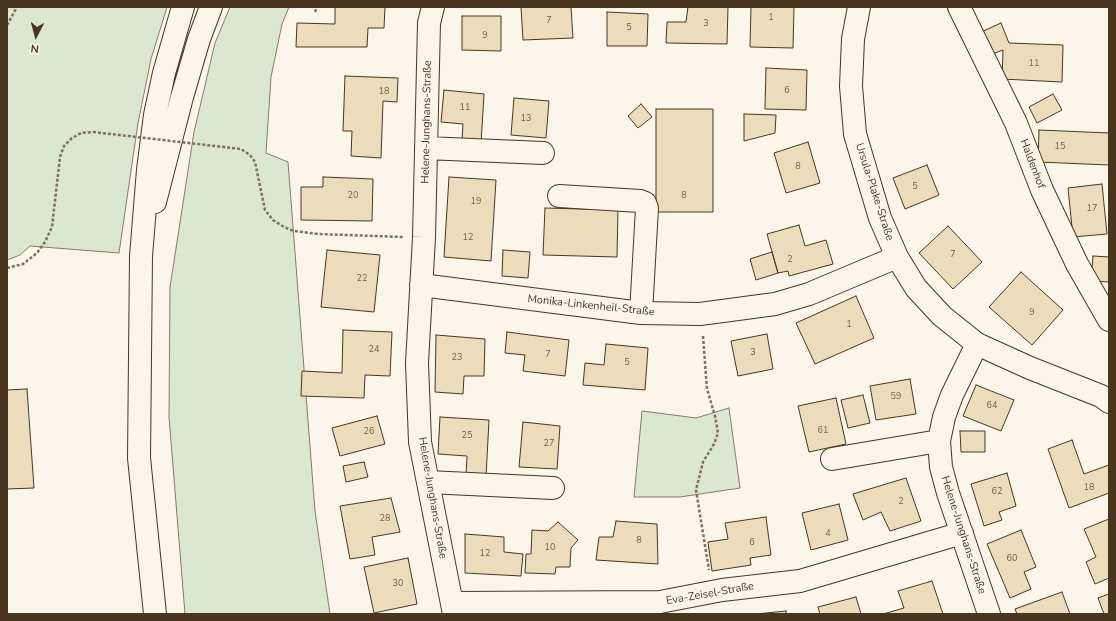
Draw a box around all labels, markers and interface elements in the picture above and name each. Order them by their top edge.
house number: 1 [768,13,774,23]
north arrow [16,16,56,56]
house number: 7 [546,16,552,26]
house number: 3 [703,19,709,29]
house number: 5 [626,23,632,33]
house number: 9 [482,31,488,41]
text: N [30,41,40,56]
house number: 11 [1029,59,1039,69]
street label: Helene-Junghans-Straße [419,60,435,184]
house number: 6 [784,86,790,96]
house number: 18 [379,87,389,97]
house number: 11 [460,103,470,113]
house number: 13 [521,114,531,124]
street label: Haldenhof [1017,137,1047,191]
street label: Ursula-Plake-Straße [852,142,896,242]
house number: 15 [1055,142,1065,152]
house number: 8 [795,162,801,172]
house number: 5 [912,182,918,192]
house number: 20 [348,191,358,201]
house number: 8 [681,191,687,201]
house number: 19 [471,197,481,207]
house number: 17 [1087,204,1097,214]
house number: 12 [463,233,473,243]
house number: 7 [950,250,956,260]
house number: 2 [787,255,793,265]
house number: 22 [357,274,367,284]
street label: Monika-Linkenheil-Straße [527,293,655,319]
house number: 9 [1029,308,1035,318]
house number: 1 [846,320,852,330]
house number: 24 [369,345,379,355]
house number: 3 [750,348,756,358]
house number: 7 [545,350,551,360]
house number: 23 [452,353,462,363]
house number: 5 [624,358,630,368]
house number: 59 [891,392,901,402]
house number: 64 [987,401,997,411]
house number: 61 [818,426,828,436]
house number: 26 [364,427,374,437]
house number: 25 [462,431,472,441]
street label: Helene-Junghans-Straße [415,436,449,560]
house number: 27 [544,439,554,449]
street label: Helene-Junghans-Straße [938,474,988,596]
house number: 18 [1084,483,1094,493]
house number: 62 [992,487,1002,497]
house number: 2 [898,497,904,507]
house number: 28 [380,514,390,524]
house number: 4 [825,529,831,539]
house number: 8 [636,536,642,546]
house number: 6 [749,538,755,548]
house number: 10 [545,543,555,553]
house number: 12 [480,549,490,559]
house number: 60 [1007,554,1017,564]
house number: 30 [393,579,403,589]
street label: Eva-Zeisel-Straße [665,580,755,608]

